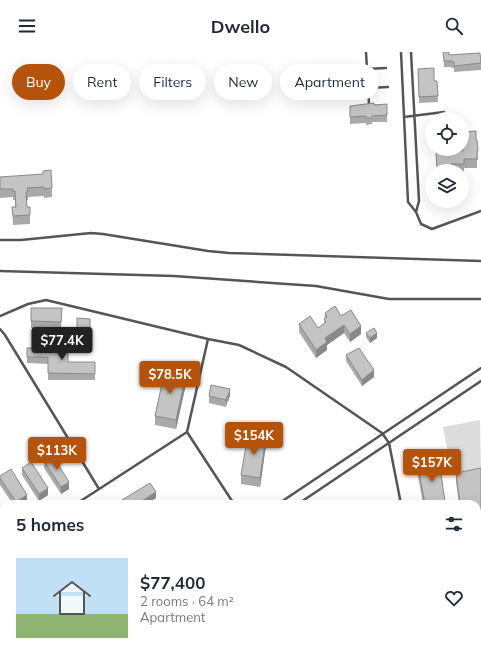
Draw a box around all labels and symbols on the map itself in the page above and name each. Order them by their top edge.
pin: $77.4K [29,327,95,361]
pin: $78.5K [137,361,203,395]
pin: $154K [226,422,282,456]
pin: $113K [29,437,85,471]
pin: $157K [404,449,460,483]

